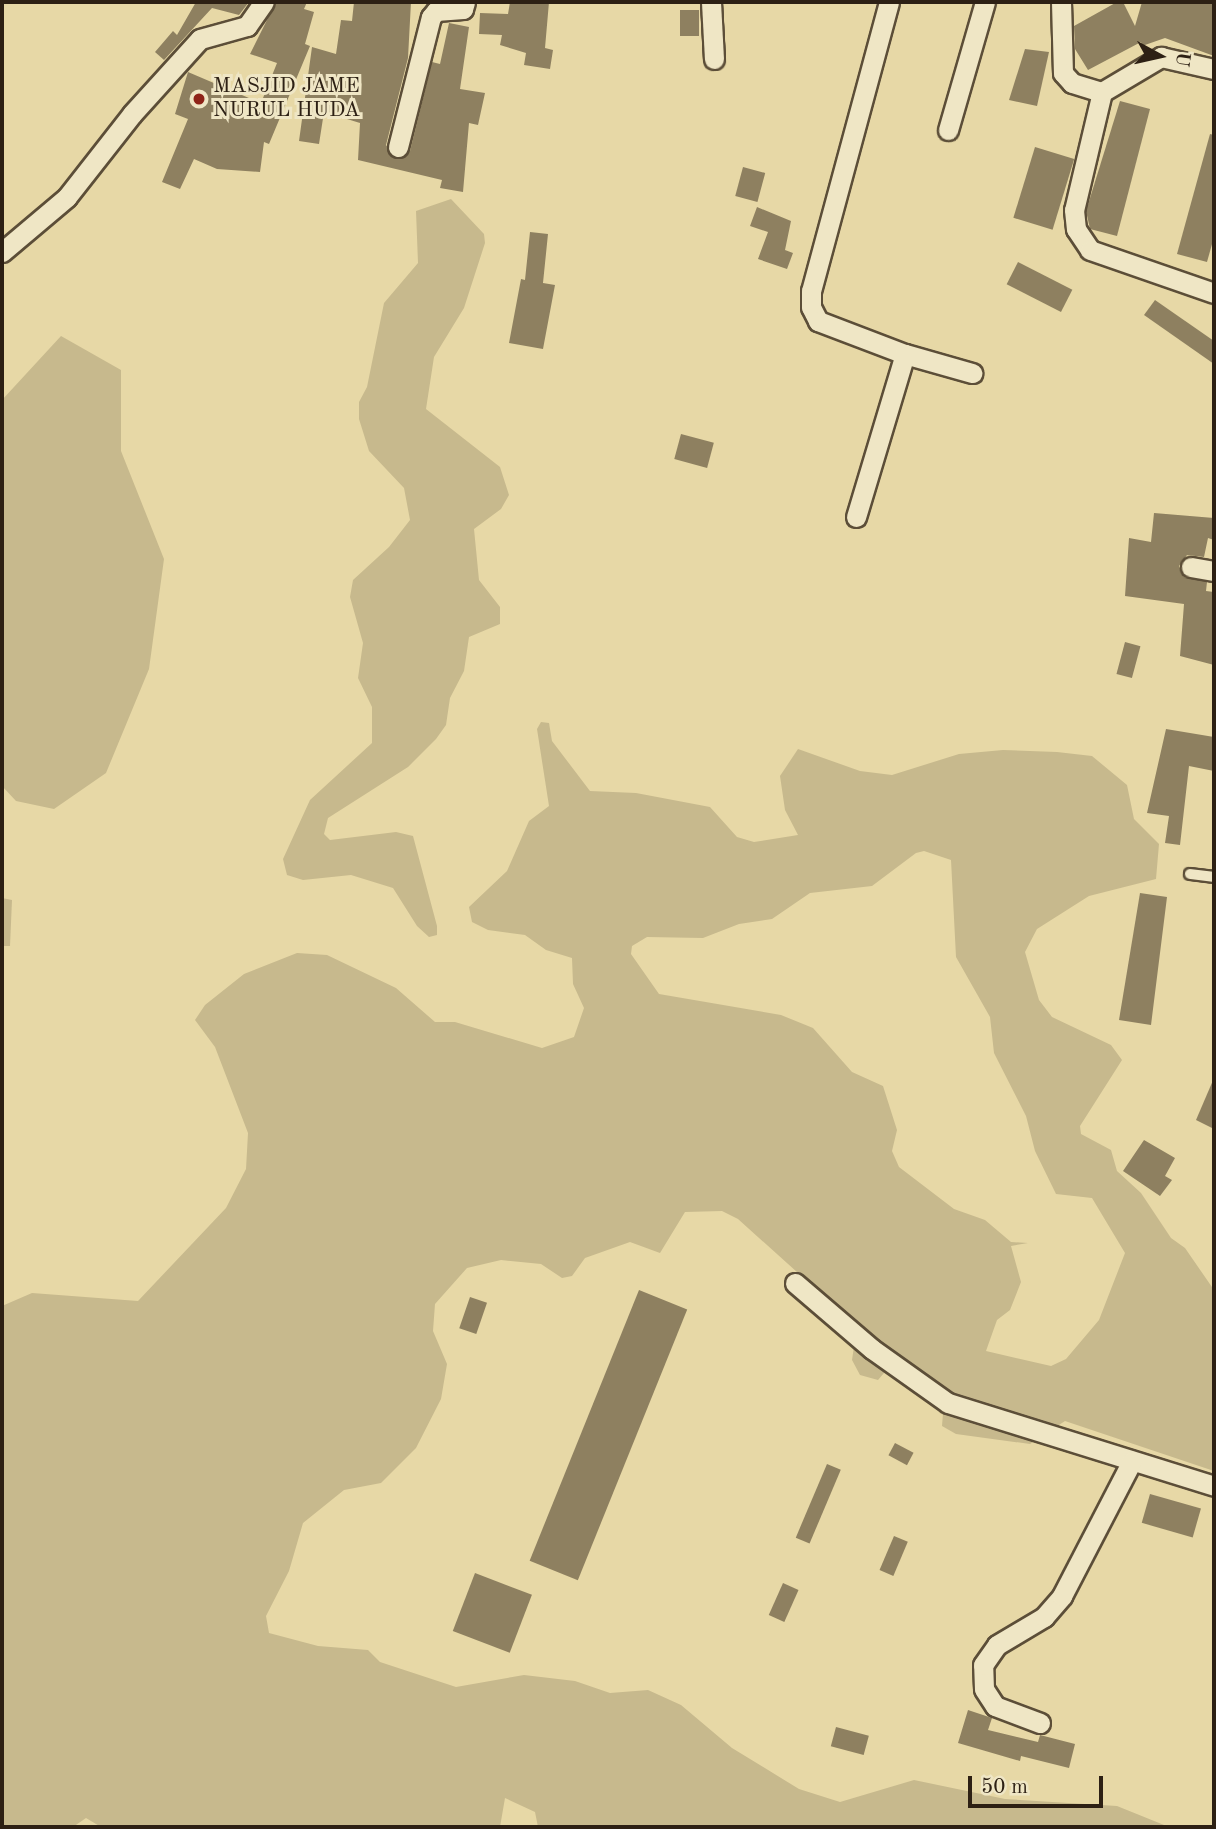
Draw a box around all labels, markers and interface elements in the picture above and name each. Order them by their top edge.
north arrow [1125,21,1195,91]
text: U [1171,50,1192,68]
place label: MASJID JAME NURUL HUDA [213,74,360,124]
marker: MASJID JAME NURUL HUDA [191,91,207,107]
scale bar [971,1762,1106,1806]
text: 50 m [981,1777,1028,1798]

